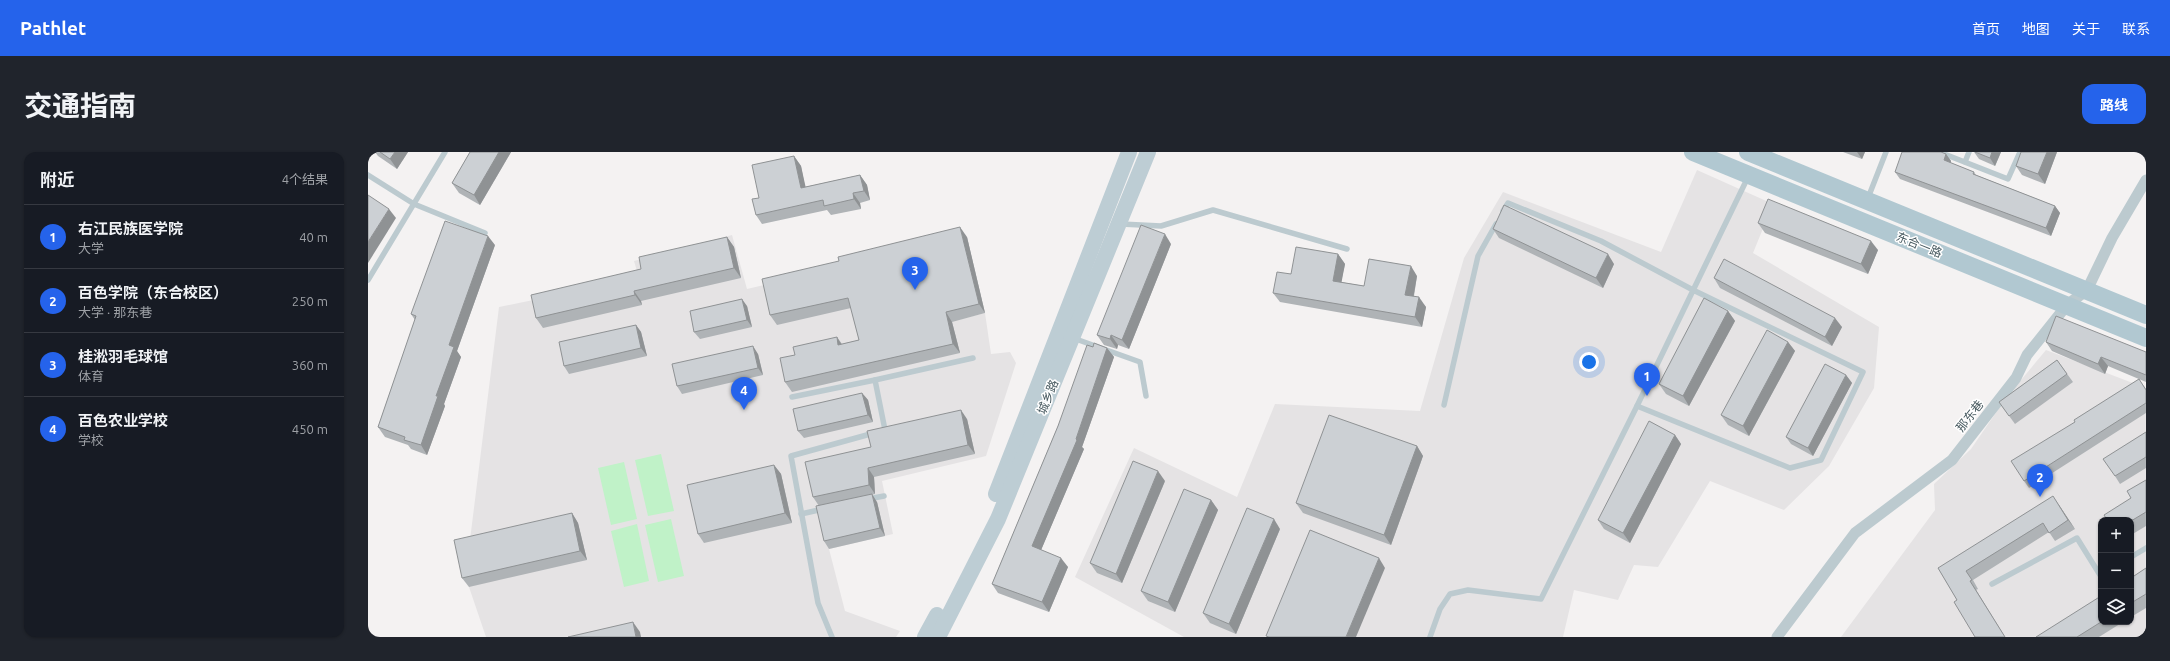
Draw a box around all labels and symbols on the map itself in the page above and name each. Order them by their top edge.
street label: 东合一路 [1894,230,1944,260]
pin: 3 [902,257,928,290]
your location [1579,352,1599,372]
pin: 1 [1634,363,1660,396]
pin: 4 [731,377,757,410]
street label: 城乡路 [1035,378,1060,416]
street label: 那东巷 [1953,398,1986,434]
pin: 2 [2027,464,2053,497]

